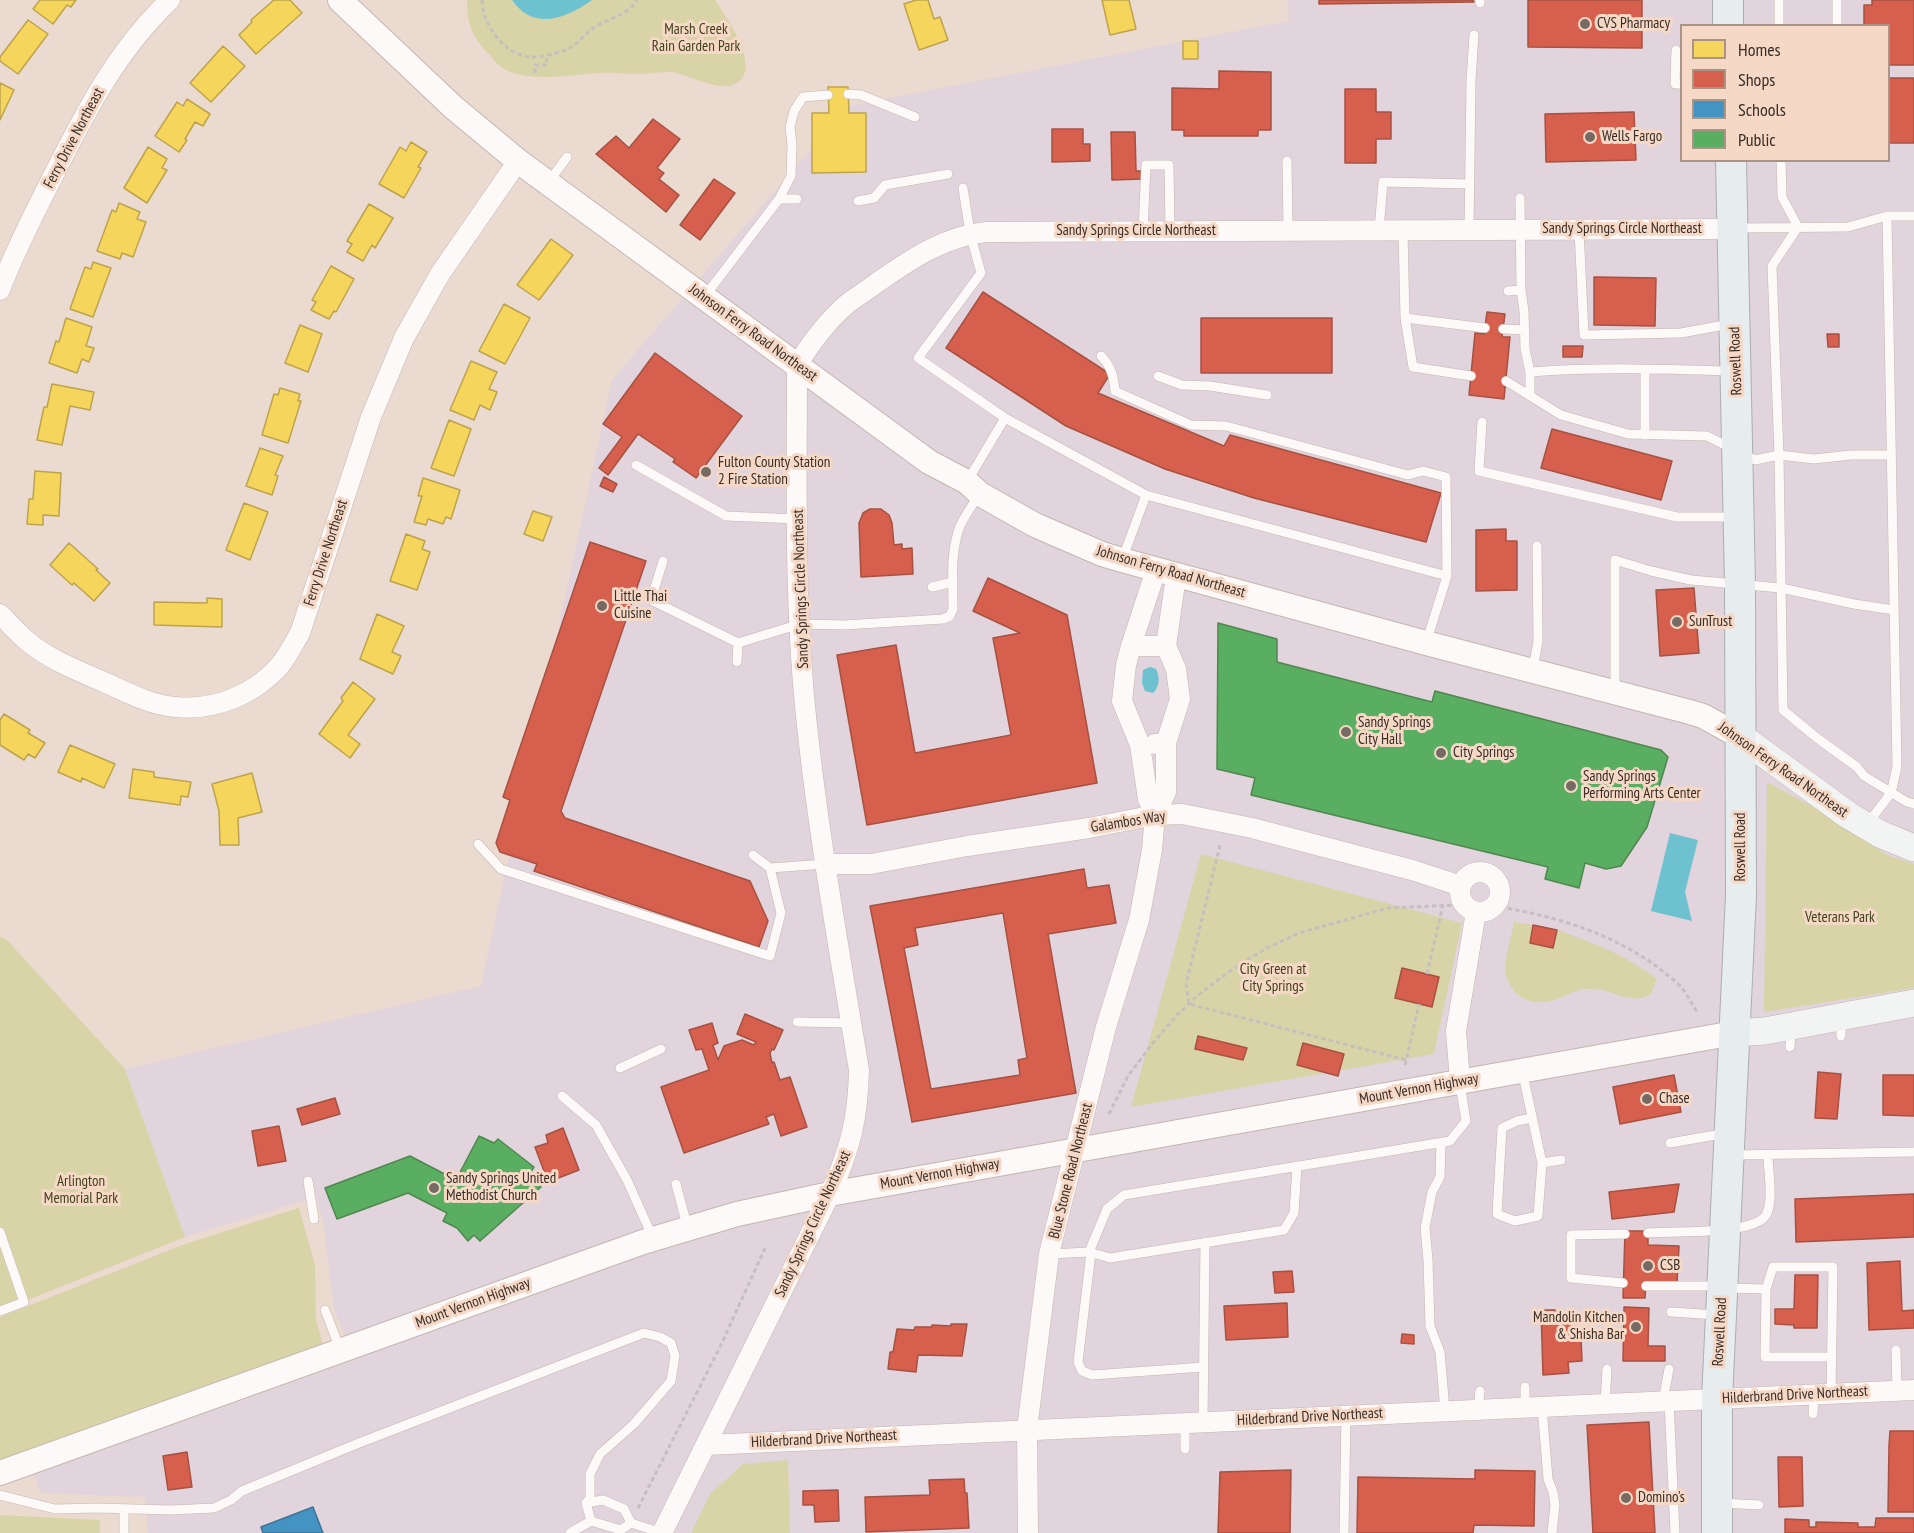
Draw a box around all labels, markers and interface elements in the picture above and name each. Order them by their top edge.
place label: CVS Pharmacy [1597,15,1670,33]
marker: CVS Pharmacy [1578,17,1592,31]
park label: Marsh Creek Rain Garden Park [652,21,740,56]
legend [1680,24,1890,162]
text: Homes [1738,38,1781,61]
text: Shops [1738,68,1775,91]
street label: Ferry Drive Northeast [40,85,108,191]
text: Schools [1738,98,1786,121]
place label: Wells Fargo [1602,128,1662,146]
text: Public [1738,128,1776,151]
marker: Wells Fargo [1583,130,1597,144]
street label: Sandy Springs Circle Northeast [1542,220,1702,238]
street label: Sandy Springs Circle Northeast [1056,222,1216,240]
street label: Johnson Ferry Road Northeast [685,280,821,386]
street label: Roswell Road [1726,326,1746,396]
place label: Fulton County Station 2 Fire Station [718,454,830,489]
marker: Fulton County Station 2 Fire Station [699,465,713,479]
street label: Ferry Drive Northeast [300,497,352,609]
street label: Sandy Springs Circle Northeast [789,509,813,669]
street label: Johnson Ferry Road Northeast [1095,542,1247,602]
place label: Little Thai Cuisine [614,588,667,623]
marker: Little Thai Cuisine [595,599,609,613]
place label: SunTrust [1689,613,1732,631]
marker: SunTrust [1670,615,1684,629]
place label: Sandy Springs City Hall [1358,714,1431,749]
street label: Johnson Ferry Road Northeast [1715,718,1851,822]
marker: Sandy Springs City Hall [1339,725,1353,739]
place label: City Springs [1453,744,1514,762]
marker: City Springs [1434,746,1448,760]
place label: Sandy Springs Performing Arts Center [1583,768,1701,803]
marker: Sandy Springs Performing Arts Center [1564,779,1578,793]
street label: Galambos Way [1090,807,1166,837]
street label: Roswell Road [1732,813,1750,881]
park label: Veterans Park [1805,909,1875,927]
park label: City Green at City Springs [1240,961,1306,996]
street label: Mount Vernon Highway [1358,1070,1480,1108]
place label: Chase [1659,1090,1690,1108]
marker: Chase [1640,1092,1654,1106]
street label: Blue Stone Road Northeast [1045,1101,1097,1241]
street label: Sandy Springs Circle Northeast [771,1148,855,1300]
street label: Mount Vernon Highway [879,1155,1001,1193]
place label: Sandy Springs United Methodist Church [446,1170,556,1205]
park label: Arlington Memorial Park [44,1173,118,1208]
marker: Sandy Springs United Methodist Church [427,1181,441,1195]
place label: CSB [1660,1257,1680,1275]
marker: CSB [1641,1259,1655,1273]
street label: Mount Vernon Highway [413,1274,533,1332]
street label: Roswell Road [1709,1297,1731,1367]
place label: Mandolin Kitchen & Shisha Bar [1533,1309,1624,1344]
marker: Mandolin Kitchen & Shisha Bar [1629,1320,1643,1334]
street label: Hilderbrand Drive Northeast [1722,1382,1868,1408]
street label: Hilderbrand Drive Northeast [1237,1404,1383,1430]
street label: Hilderbrand Drive Northeast [751,1426,897,1452]
place label: Domino's [1638,1489,1685,1507]
marker: Domino's [1619,1491,1633,1505]

